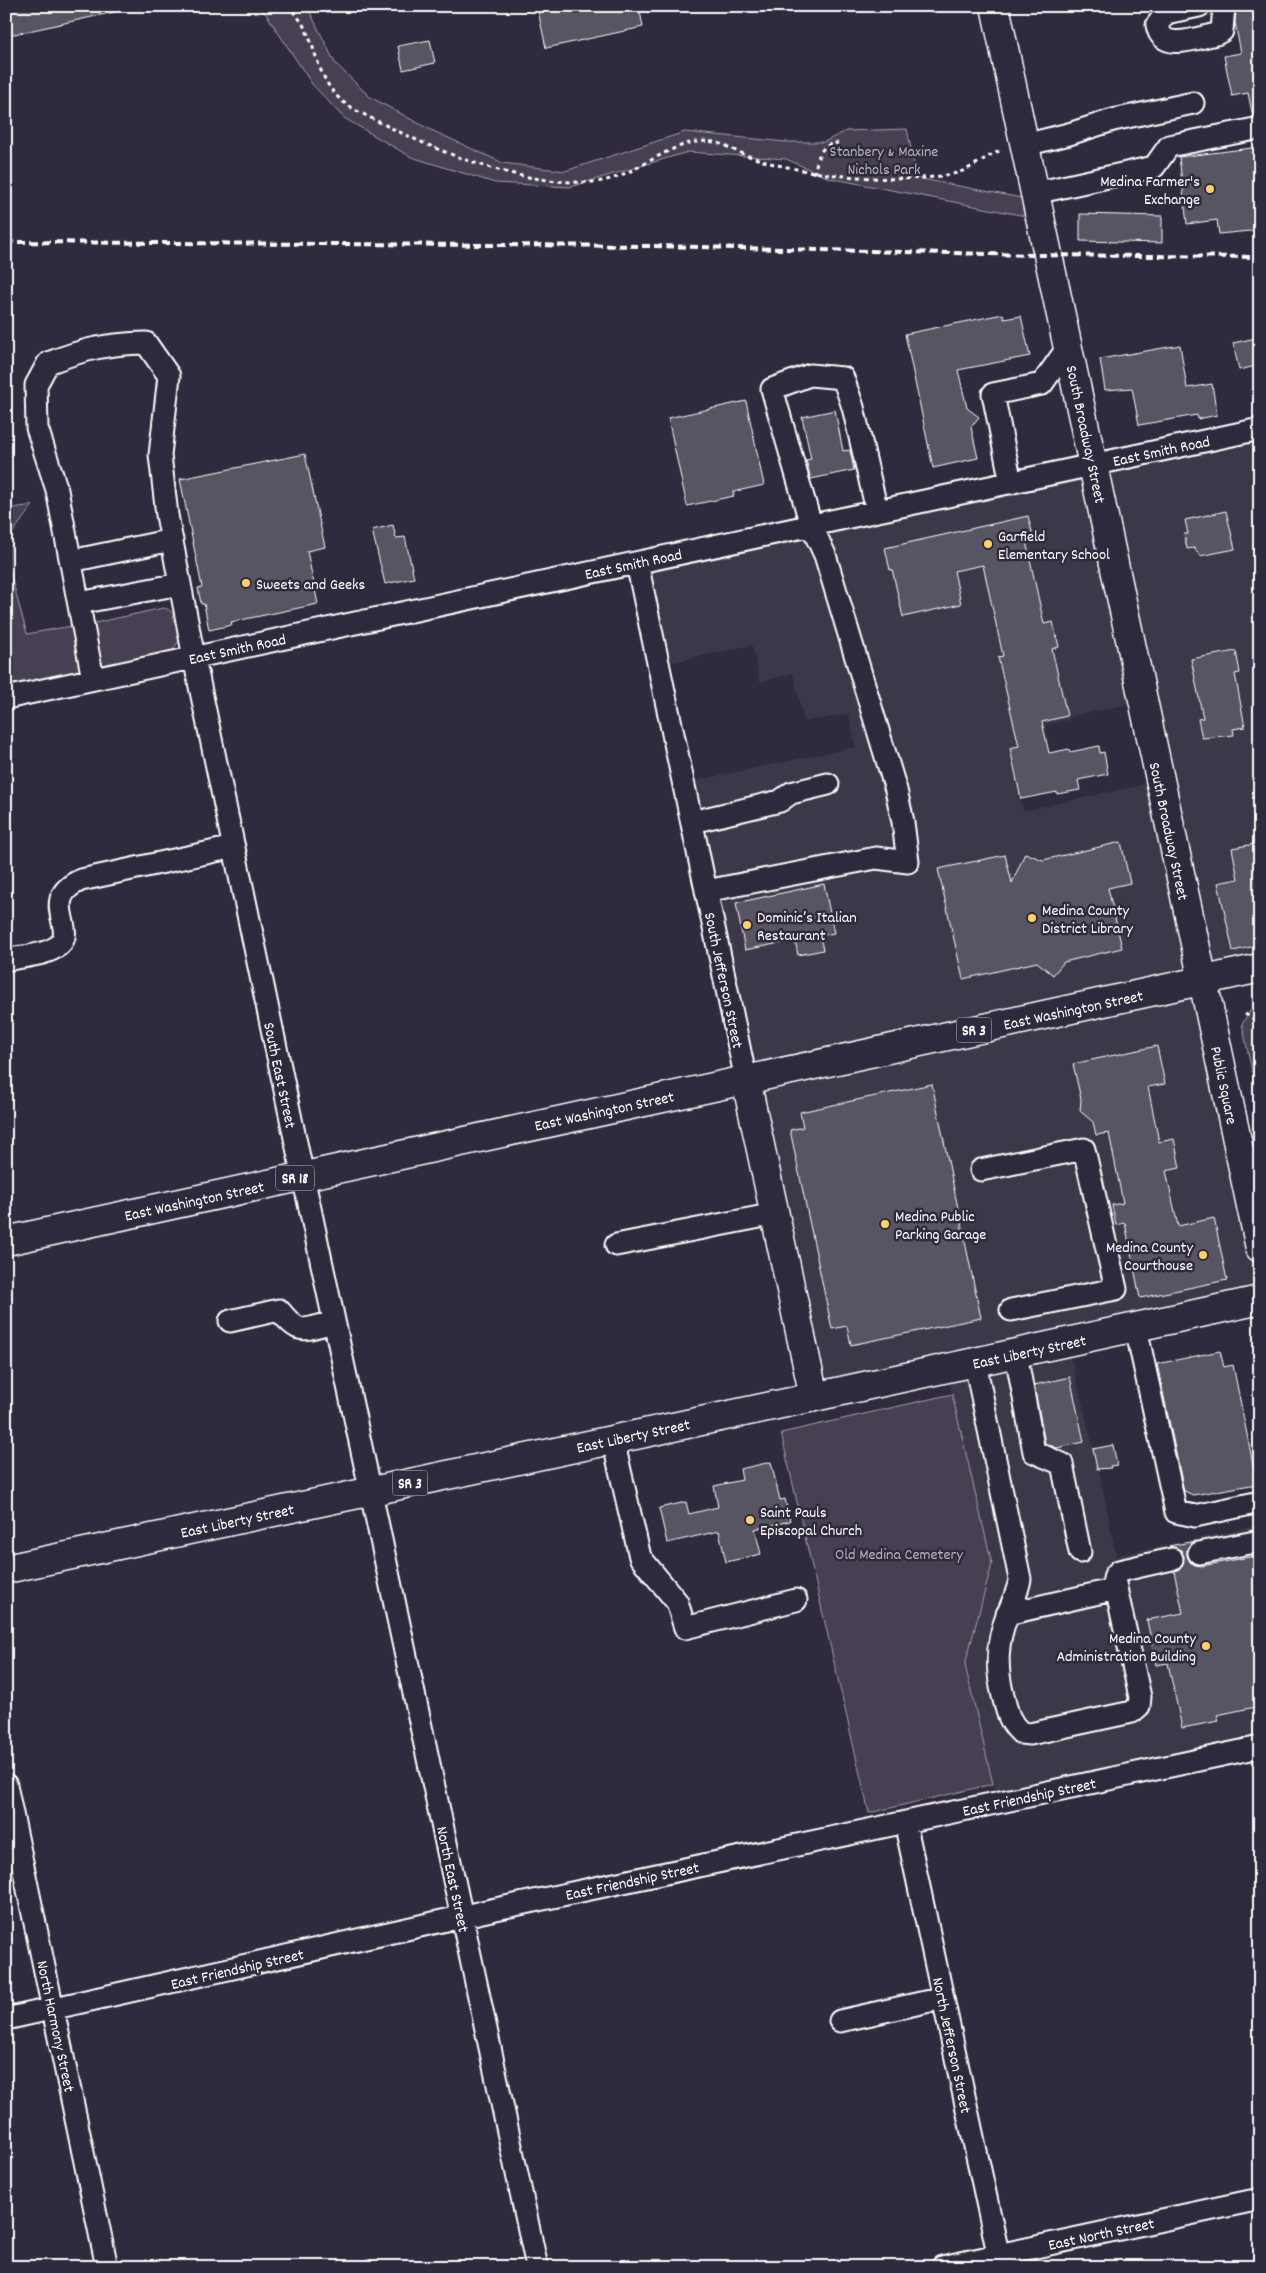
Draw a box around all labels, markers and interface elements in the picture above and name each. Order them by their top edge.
park label: Stanbery & Maxine Nichols Park [830,141,938,182]
place label: Medina Farmer's Exchange [1100,171,1200,212]
marker: Medina Farmer's Exchange [1204,183,1216,195]
street label: South Broadway Street [1059,363,1110,506]
street label: East Smith Road [1111,431,1212,474]
place label: Garfield Elementary School [998,526,1110,567]
marker: Garfield Elementary School [982,538,994,550]
street label: East Smith Road [583,544,684,587]
place label: Sweets and Geeks [256,574,366,597]
marker: Sweets and Geeks [240,577,252,589]
street label: East Smith Road [187,629,288,672]
street label: South Broadway Street [1142,760,1193,903]
place label: Medina County District Library [1042,900,1133,941]
place label: Dominic’s Italian Restaurant [757,907,857,948]
street label: South Jefferson Street [697,910,748,1051]
marker: Medina County District Library [1026,912,1038,924]
marker: Dominic’s Italian Restaurant [741,919,753,931]
street label: East Washington Street [1002,985,1146,1037]
road number: SR 3 [956,1018,992,1042]
street label: South East Street [256,1020,301,1131]
street label: Public Square [1203,1044,1242,1127]
street label: East Washington Street [533,1086,677,1138]
road number: SR 18 [276,1166,314,1190]
street label: East Washington Street [123,1176,267,1228]
place label: Medina Public Parking Garage [895,1206,986,1247]
marker: Medina Public Parking Garage [879,1218,891,1230]
place label: Medina County Courthouse [1106,1237,1194,1278]
marker: Medina County Courthouse [1197,1249,1209,1261]
street label: East Liberty Street [971,1330,1088,1377]
street label: East Liberty Street [575,1414,692,1461]
road number: SR 3 [392,1470,428,1496]
street label: East Liberty Street [179,1499,296,1546]
place label: Saint Pauls Episcopal Church [760,1502,862,1543]
marker: Saint Pauls Episcopal Church [744,1514,756,1526]
park label: Old Medina Cemetery [835,1544,963,1567]
place label: Medina County Administration Building [1056,1628,1197,1669]
marker: Medina County Administration Building [1200,1640,1212,1652]
street label: East Friendship Street [961,1773,1098,1824]
street label: North East Street [429,1824,474,1935]
street label: East Friendship Street [564,1857,701,1908]
street label: East Friendship Street [169,1944,306,1997]
street label: North Harmony Street [29,1959,80,2095]
street label: North Jefferson Street [925,1975,976,2116]
street label: East North Street [1046,2213,1157,2258]

